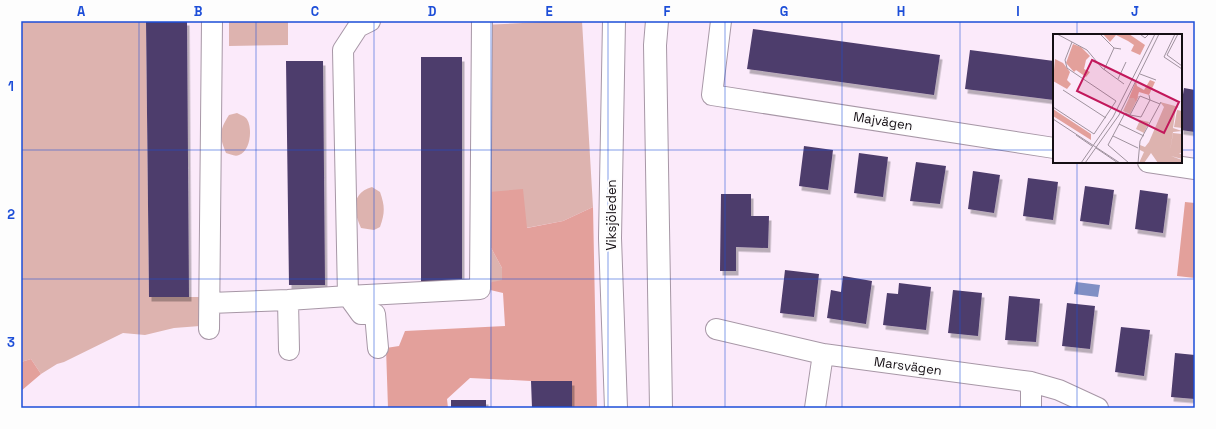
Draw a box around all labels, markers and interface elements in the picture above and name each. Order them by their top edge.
text: A [77,3,86,20]
text: B [194,3,203,20]
text: C [311,3,319,20]
text: D [428,3,437,20]
text: E [545,3,553,20]
text: F [664,3,671,20]
text: G [780,3,788,20]
text: H [897,3,905,20]
text: I [1016,3,1020,20]
text: J [1131,3,1139,20]
inset map [1053,34,1182,163]
text: 1 [8,78,14,95]
street label: Majvägen [852,108,914,134]
street label: Viksjöleden [603,179,620,251]
text: 2 [7,206,15,223]
text: 3 [7,334,15,351]
street label: Marsvägen [873,353,943,379]

